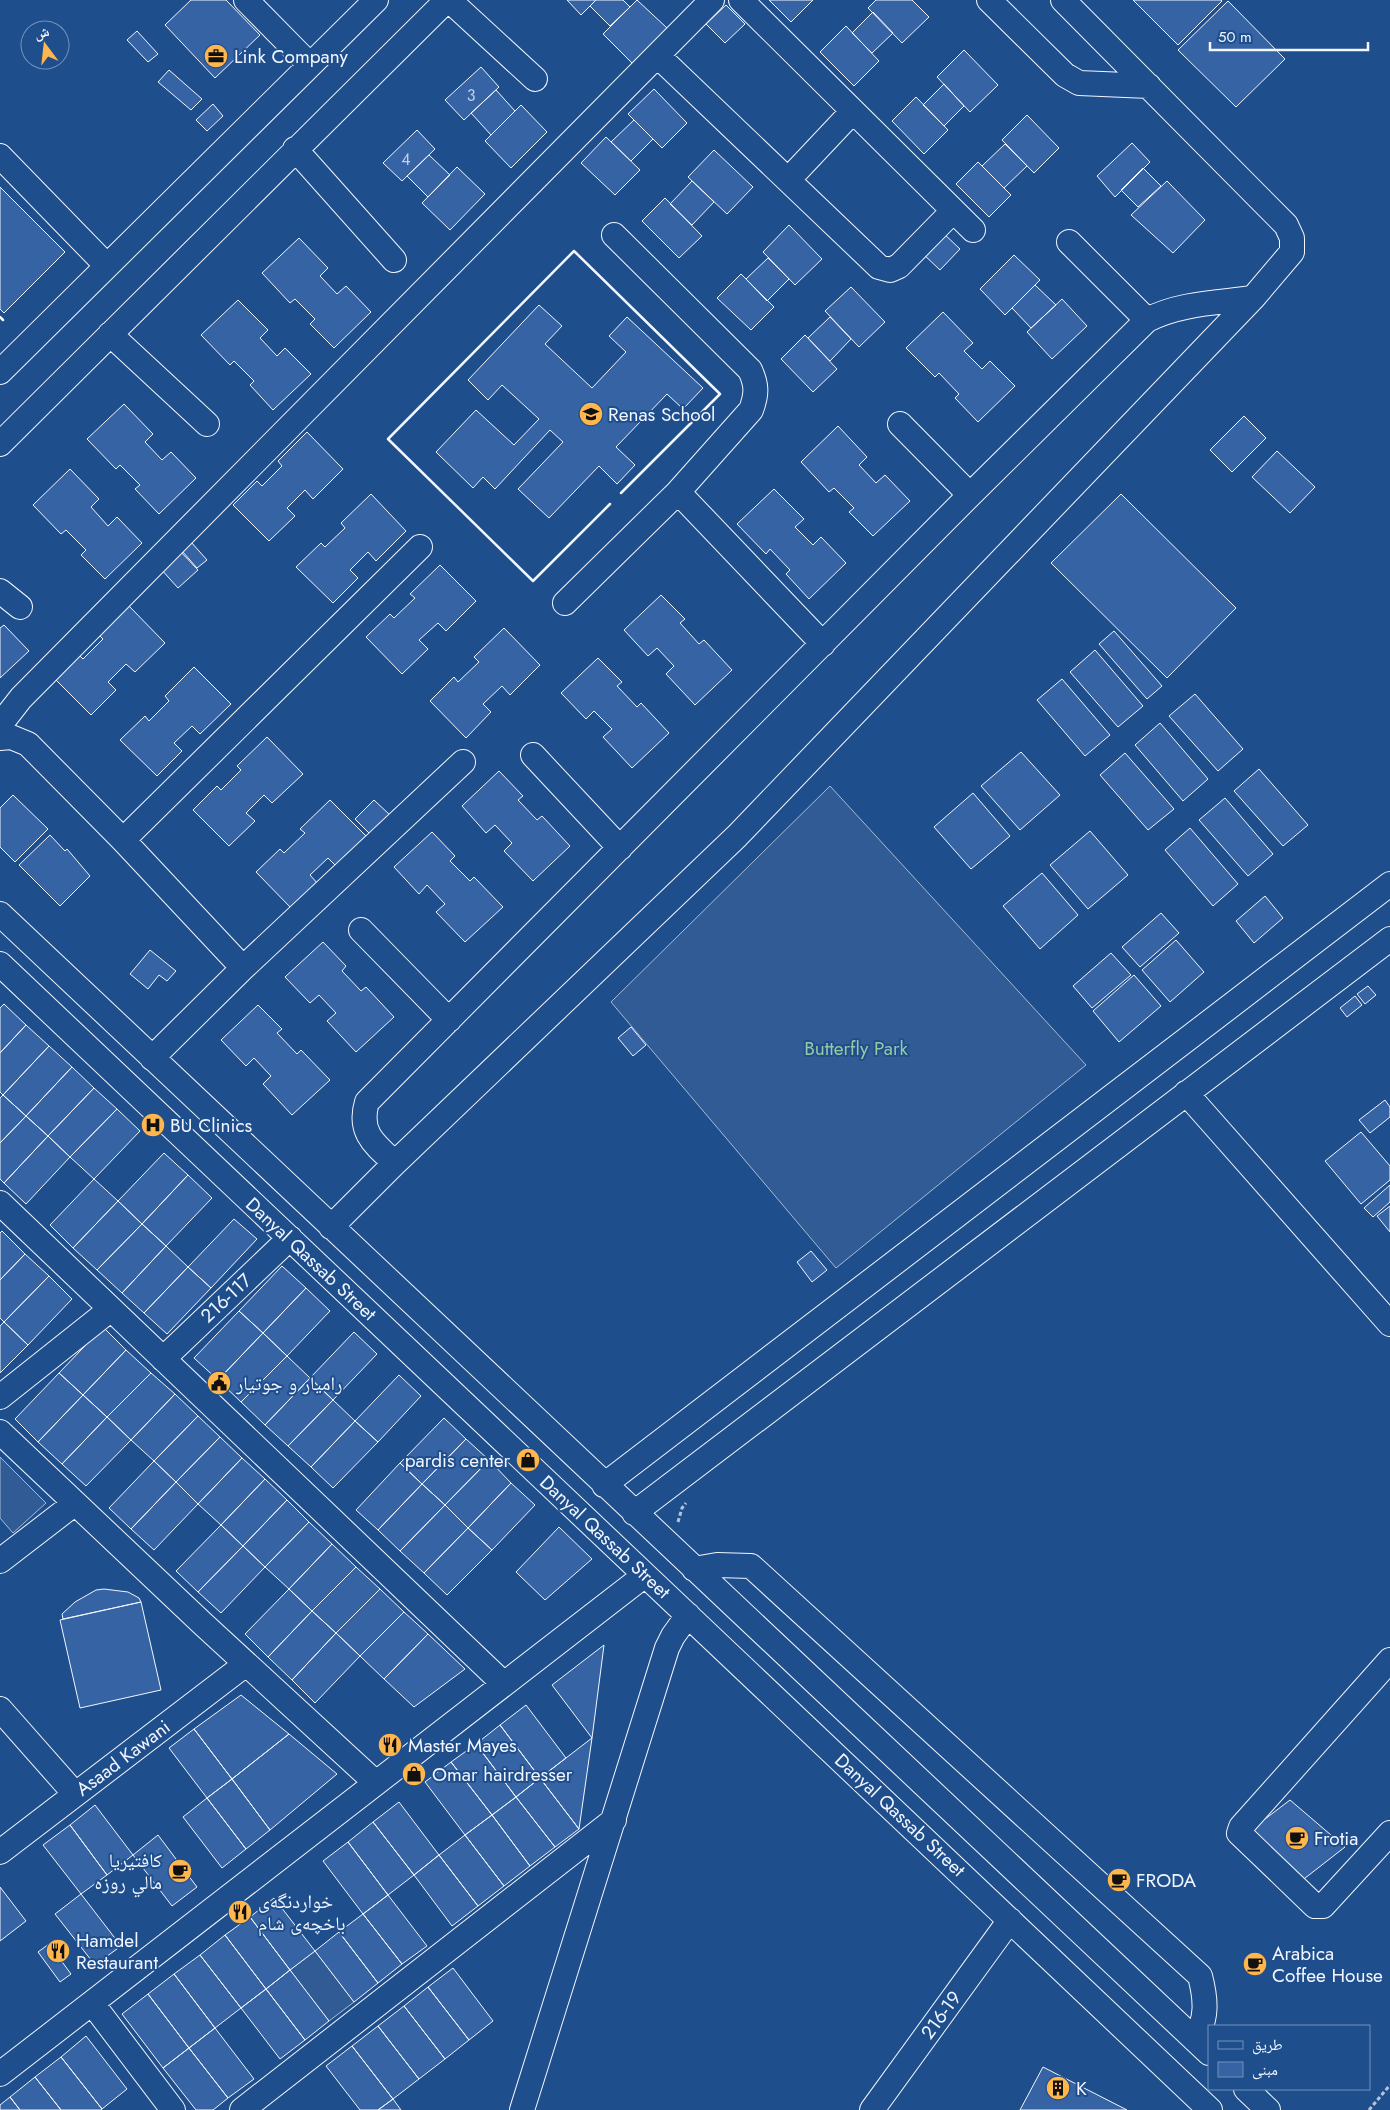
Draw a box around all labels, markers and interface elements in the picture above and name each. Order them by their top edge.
north arrow [20,20,70,70]
scale bar [1210,20,1368,52]
text: ش [32,21,52,44]
text: 50 m [1218,26,1252,48]
office icon: Link Company [203,43,229,69]
place label: Link Company [234,43,349,70]
house number: 3 [467,84,476,107]
house number: 4 [401,148,411,171]
school or university icon: Renas School [578,401,604,427]
place label: Renas School [608,401,715,428]
park label: Butterfly Park [804,1035,908,1062]
hospital icon: BU Clinics [140,1112,166,1138]
place label: BU Clinics [170,1112,253,1139]
street label: Danyal Qassab Street [240,1191,383,1327]
street label: 216-117 [194,1267,258,1329]
public building icon: رامیار و جوتیار [206,1370,232,1396]
place label: رامیار و جوتیار [235,1370,342,1397]
place label: pardis center [405,1447,510,1474]
shop icon: pardis center [515,1447,541,1473]
street label: Danyal Qassab Street [534,1469,677,1605]
street label: Asaad Kawani [70,1714,176,1802]
restaurant icon: Master Mayes [377,1732,403,1758]
place label: Master Mayes [408,1732,517,1759]
street label: Danyal Qassab Street [829,1747,972,1883]
shop icon: Omar hairdresser [401,1761,427,1787]
place label: Omar hairdresser [432,1761,573,1788]
cafe icon: Frotia [1284,1825,1310,1851]
place label: Frotia [1314,1825,1358,1852]
place label: كافتيريا مالي روزه [94,1847,162,1897]
cafe icon: كافتيريا مالي روزه [167,1858,193,1884]
cafe icon: FRODA [1106,1867,1132,1893]
place label: FRODA [1136,1867,1197,1894]
place label: خواردنگەی باخچەی شام [258,1888,345,1937]
restaurant icon: خواردنگەی باخچەی شام [227,1899,253,1925]
place label: Hamdel Restaurant [76,1927,158,1976]
restaurant icon: Hamdel Restaurant [45,1938,71,1964]
place label: Arabica Coffee House [1272,1940,1383,1989]
cafe icon: Arabica Coffee House [1242,1951,1268,1977]
street label: 216-19 [914,1985,968,2045]
legend [1208,2025,1370,2090]
text: طريق [1252,2034,1283,2056]
text: مبنى [1252,2059,1278,2081]
building icon: K [1045,2075,1071,2101]
place label: K [1076,2075,1087,2102]

